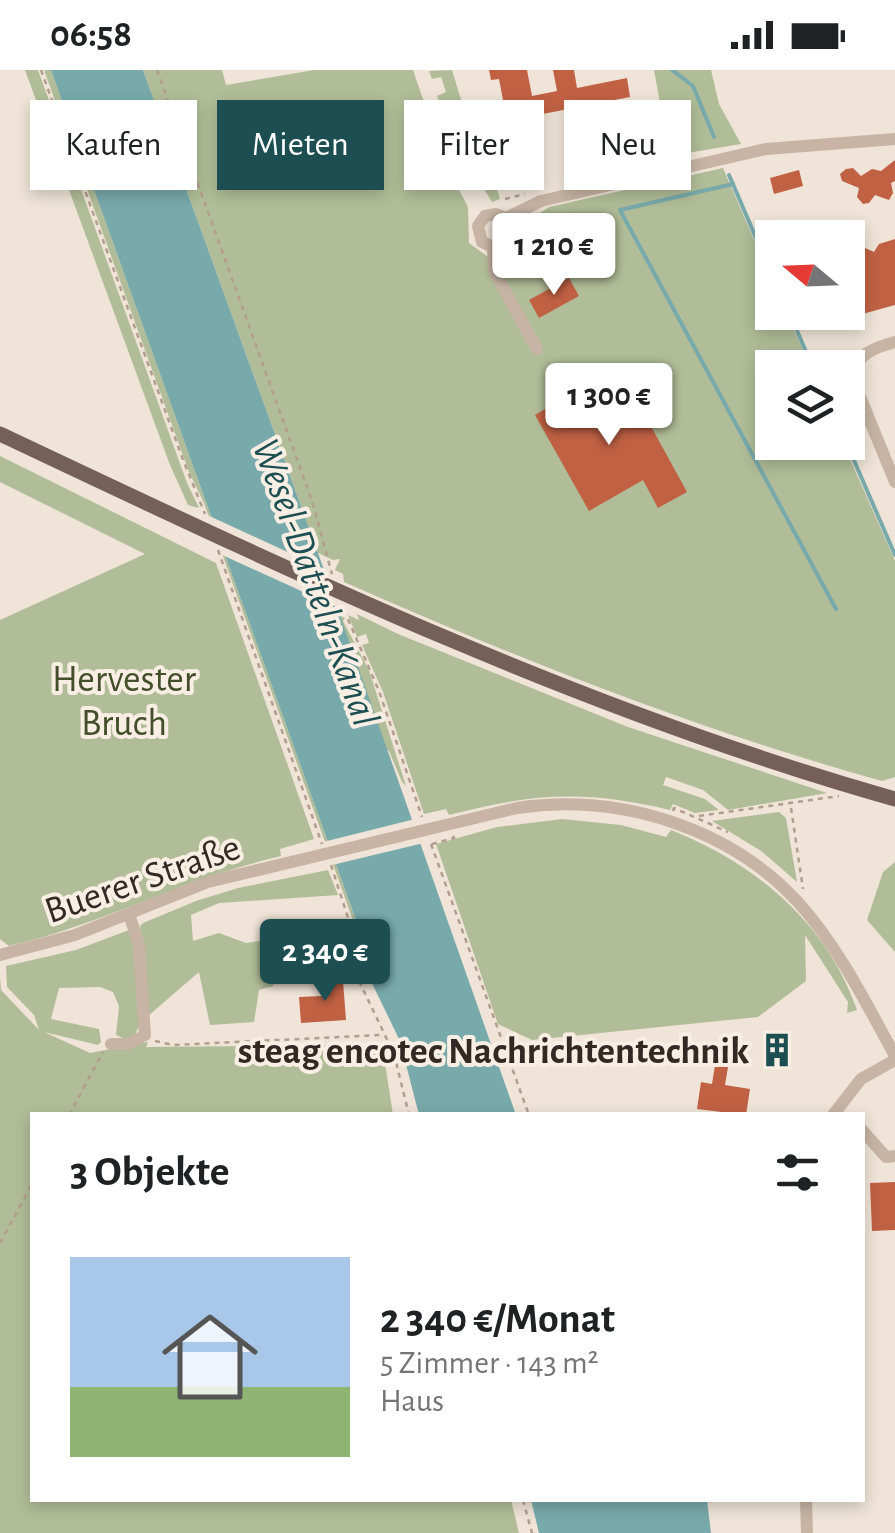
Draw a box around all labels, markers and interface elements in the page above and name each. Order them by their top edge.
text: 06:58 [50,16,132,54]
chip: Kaufen [30,100,197,190]
chip: Mieten [217,100,384,190]
chip: Filter [404,100,544,190]
chip: Neu [564,100,691,190]
pin: 1 210 € [462,213,646,298]
north arrow [755,220,865,330]
map controls [755,220,865,460]
text: 1 210 € [514,229,594,261]
button: layers [755,350,865,460]
pin: 1 300 € [517,363,701,448]
text: 1 300 € [567,379,651,411]
water label: Wesel-Datteln-Kanal [245,434,386,732]
park label: Hervester Bruch [52,661,197,743]
street label: Buerer Straße [40,829,245,931]
pin: 2 340 € [233,919,417,1004]
text: 2 340 € [282,935,368,967]
building icon: steag encotec Nachrichtentechnik [758,1031,796,1069]
place label: steag encotec Nachrichtentechnik [238,1033,749,1071]
icon: filters [770,1145,825,1200]
text: 3 Objekte [70,1151,230,1193]
icon: home [150,1297,270,1417]
text: 2 340 €/Monat [380,1298,615,1340]
text: 5 Zimmer · 143 m² [380,1347,599,1379]
text: Haus [380,1385,444,1417]

